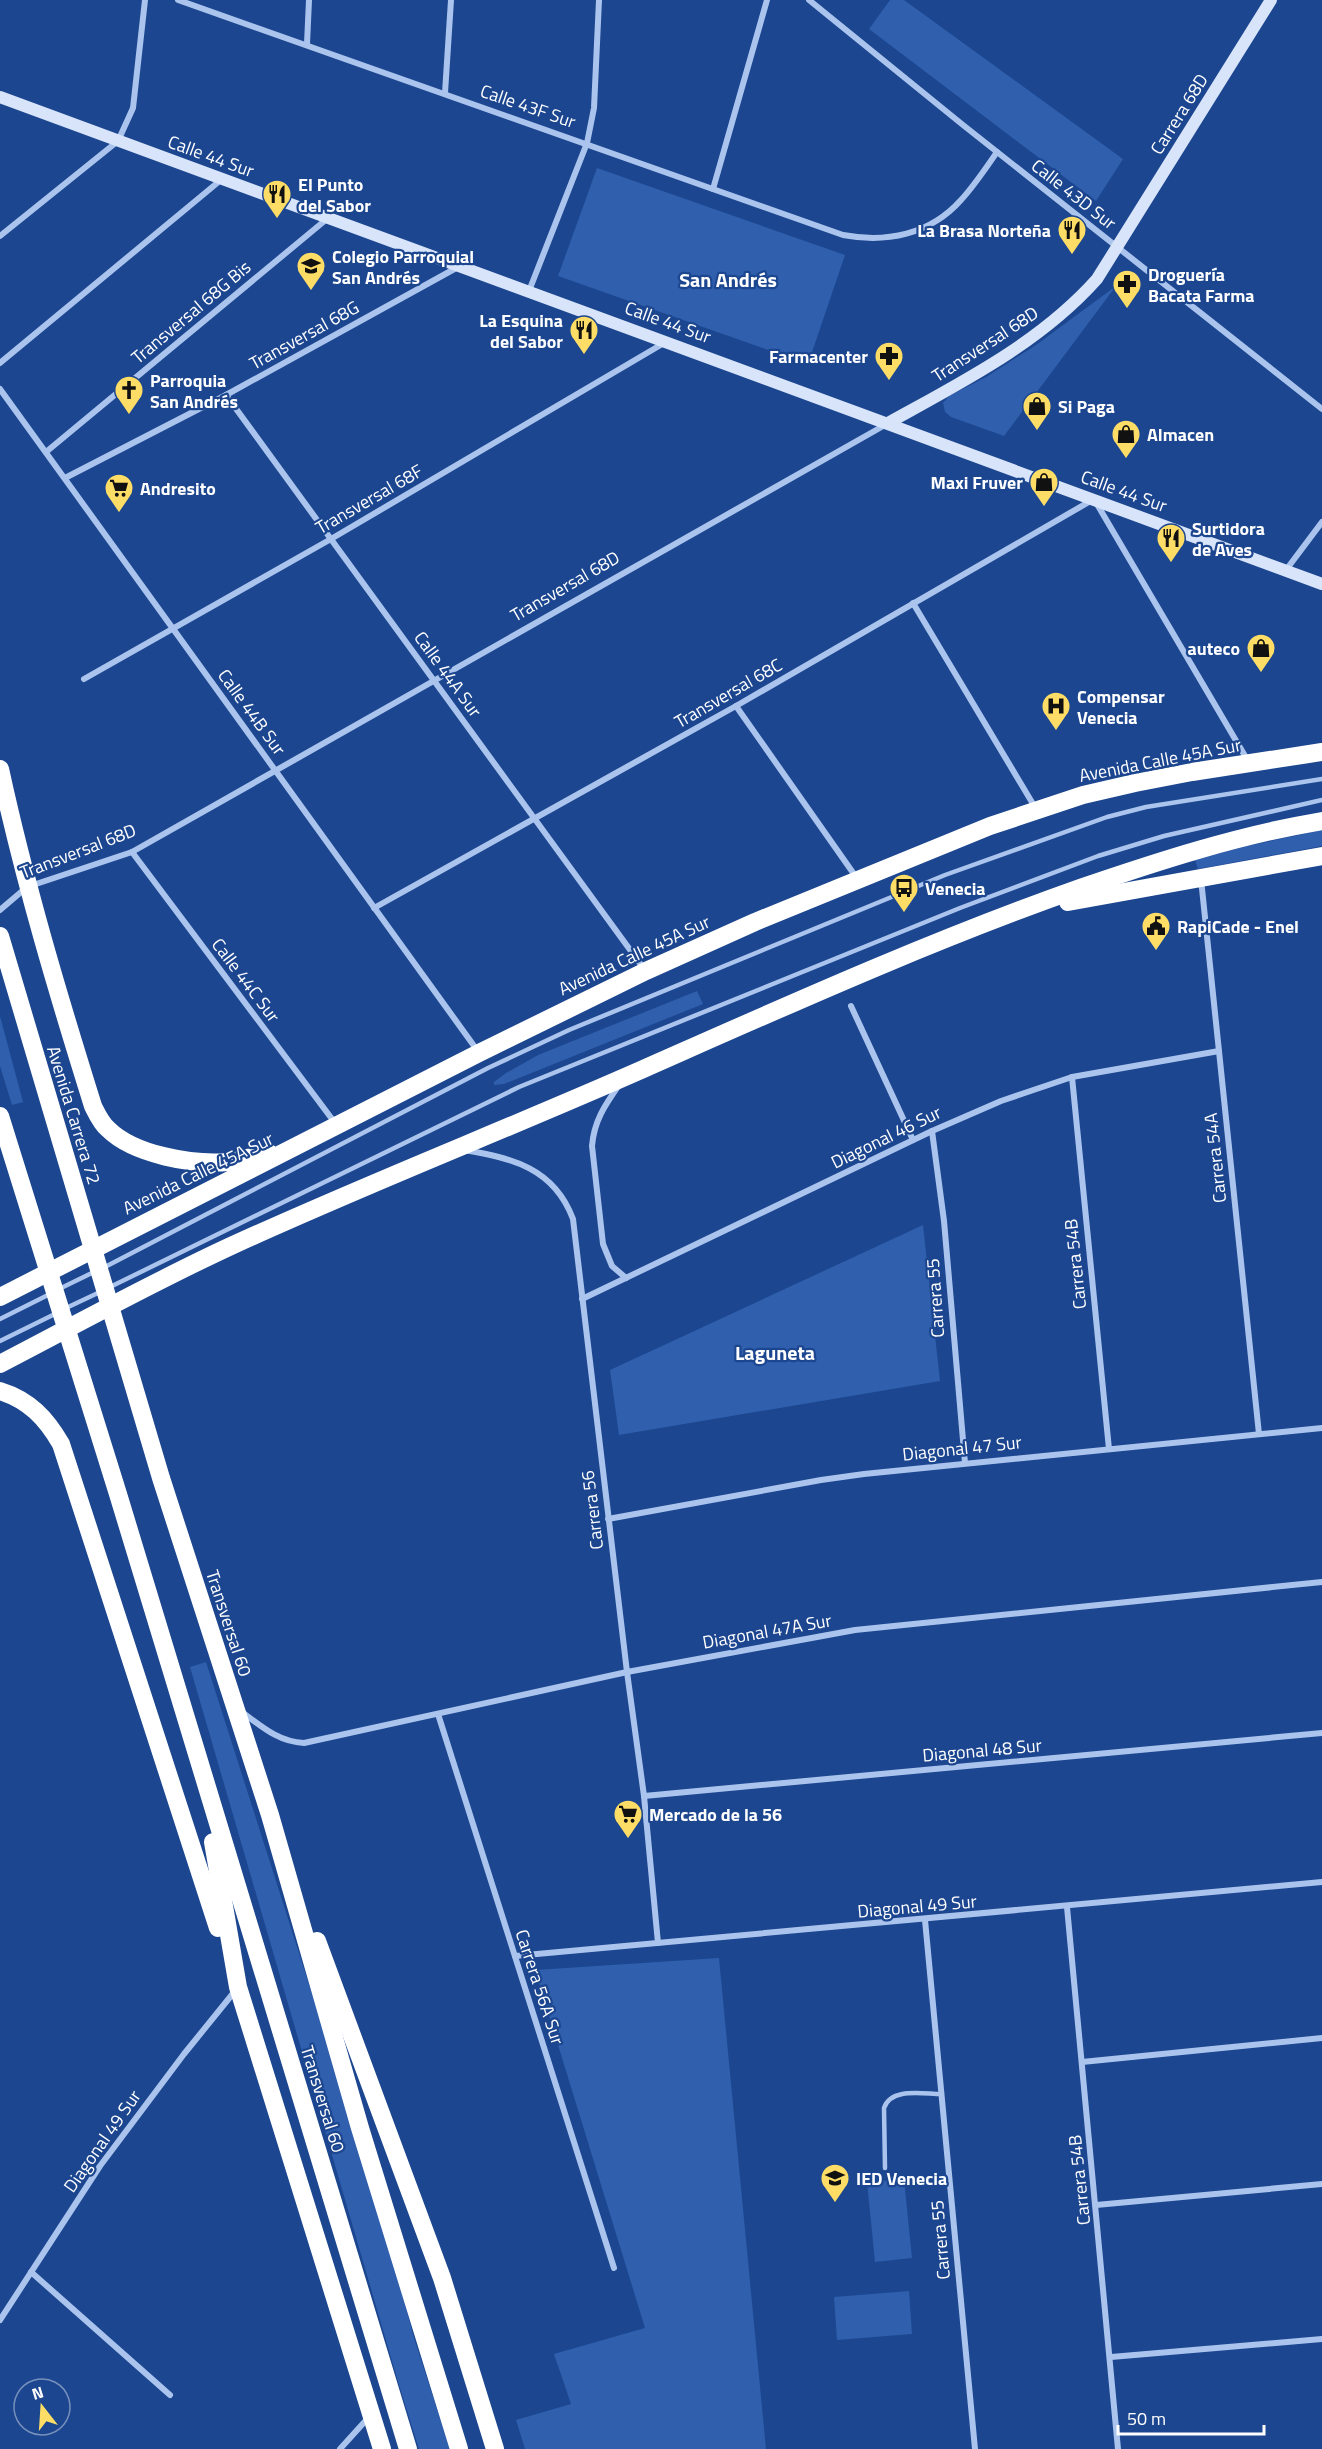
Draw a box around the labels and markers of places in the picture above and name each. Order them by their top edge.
place label: El Punto del Sabor [298,171,371,219]
restaurant icon: El Punto del Sabor [261,178,293,220]
restaurant icon: La Brasa Norteña [1056,214,1088,256]
place label: La Brasa Norteña [917,217,1051,244]
place label: Colegio Parroquial San Andrés [332,243,474,291]
school or university icon: Colegio Parroquial San Andrés [295,250,327,292]
place label: Droguería Bacata Farma [1148,261,1255,309]
pharmacy icon: Droguería Bacata Farma [1111,268,1143,310]
place label: La Esquina del Sabor [479,307,563,355]
restaurant icon: La Esquina del Sabor [568,314,600,356]
pharmacy icon: Farmacenter [873,340,905,382]
place label: Farmacenter [769,343,868,370]
place label: Parroquia San Andrés [150,367,238,415]
church icon: Parroquia San Andrés [113,374,145,416]
shop icon: Si Paga [1021,390,1053,432]
place label: Si Paga [1058,393,1115,420]
shop icon: Almacen [1110,418,1142,460]
place label: Almacen [1147,421,1214,448]
shop icon: Maxi Fruver [1028,466,1060,508]
place label: Maxi Fruver [931,469,1023,496]
supermarket icon: Andresito [103,472,135,514]
place label: Andresito [140,475,216,502]
place label: Surtidora de Aves [1192,515,1265,563]
restaurant icon: Surtidora de Aves [1155,522,1187,564]
shop icon: auteco [1245,632,1277,674]
place label: auteco [1188,635,1240,662]
place label: Compensar Venecia [1077,683,1165,731]
hospital icon: Compensar Venecia [1040,690,1072,732]
bus stop icon: Venecia [888,872,920,914]
place label: Venecia [925,875,986,902]
public building icon: RapiCade - Enel [1140,910,1172,952]
place label: RapiCade - Enel [1177,913,1299,940]
supermarket icon: Mercado de la 56 [612,1798,644,1840]
place label: Mercado de la 56 [649,1801,782,1828]
school or university icon: IED Venecia [819,2162,851,2204]
place label: IED Venecia [856,2165,947,2192]

